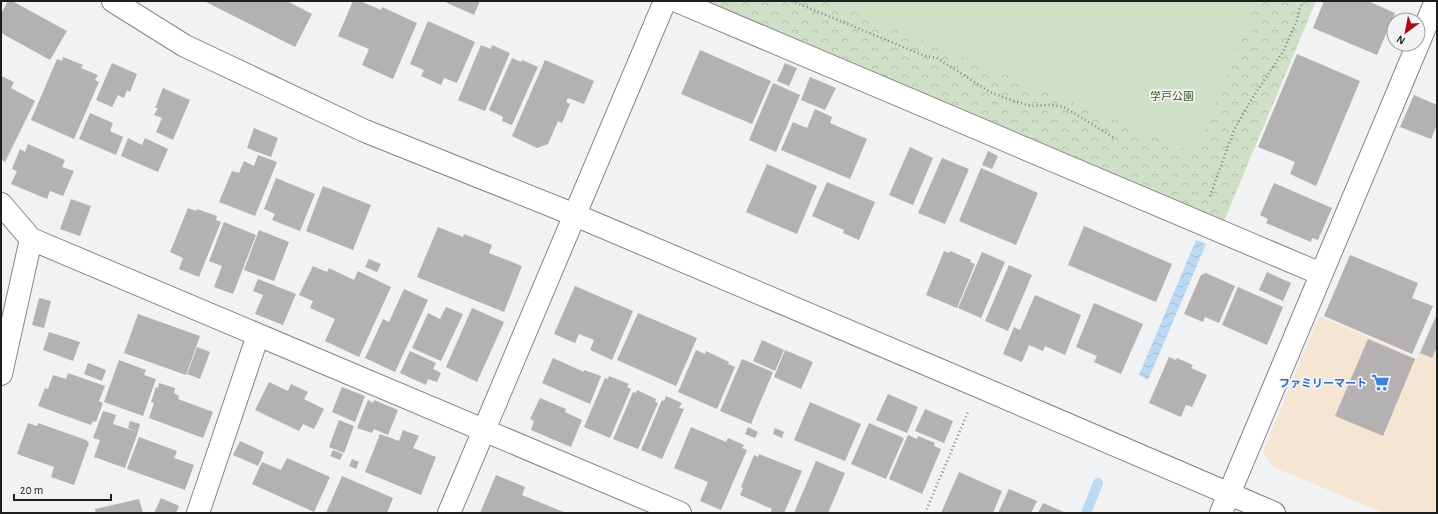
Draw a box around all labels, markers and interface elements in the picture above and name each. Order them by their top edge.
north arrow [1386,12,1426,52]
text: N [1395,33,1407,47]
park label: 学戸公園 [1150,90,1194,102]
supermarket icon: ファミリーマート [1370,373,1390,393]
place label: ファミリーマート [1279,378,1367,389]
scale bar [14,476,111,502]
text: 20 m [20,484,43,496]

